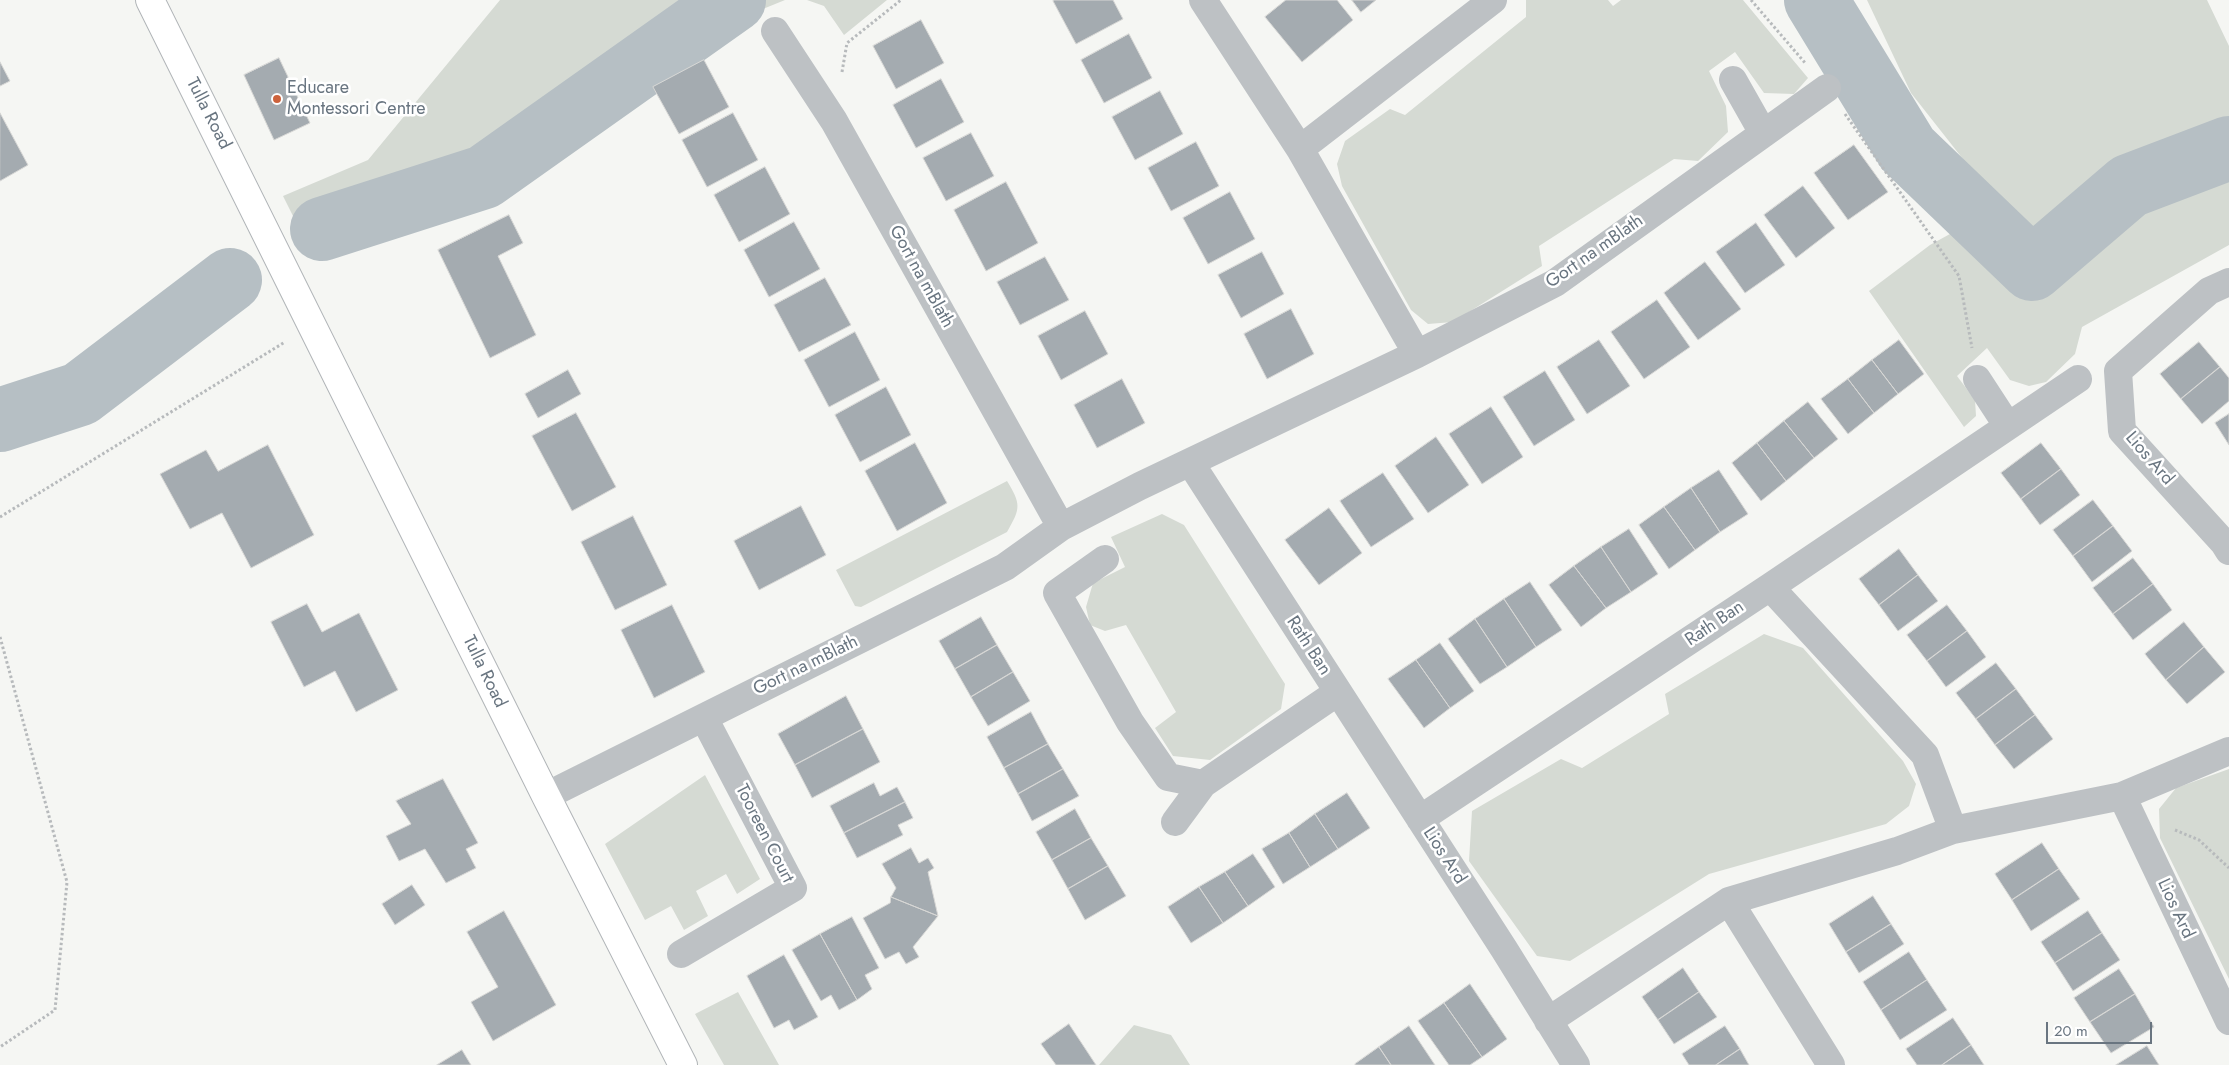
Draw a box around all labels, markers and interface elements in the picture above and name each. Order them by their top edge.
street label: Tulla Road [181,75,235,153]
place label: Educare Montessori Centre [287,78,426,120]
marker: Educare Montessori Centre [271,93,283,105]
street label: Gort na mBlath [1542,211,1648,293]
street label: Gort na mBlath [884,222,958,332]
street label: Lios Ard [2120,428,2178,490]
street label: Rath Ban [1682,597,1748,651]
street label: Rath Ban [1281,612,1335,680]
street label: Gort na mBlath [750,631,862,701]
street label: Tulla Road [457,632,511,712]
street label: Tooreen Court [730,781,798,887]
street label: Lios Ard [1418,823,1470,889]
street label: Lios Ard [2152,876,2198,942]
scale bar [2049,1012,2155,1044]
text: 20 m [2054,1020,2088,1042]

